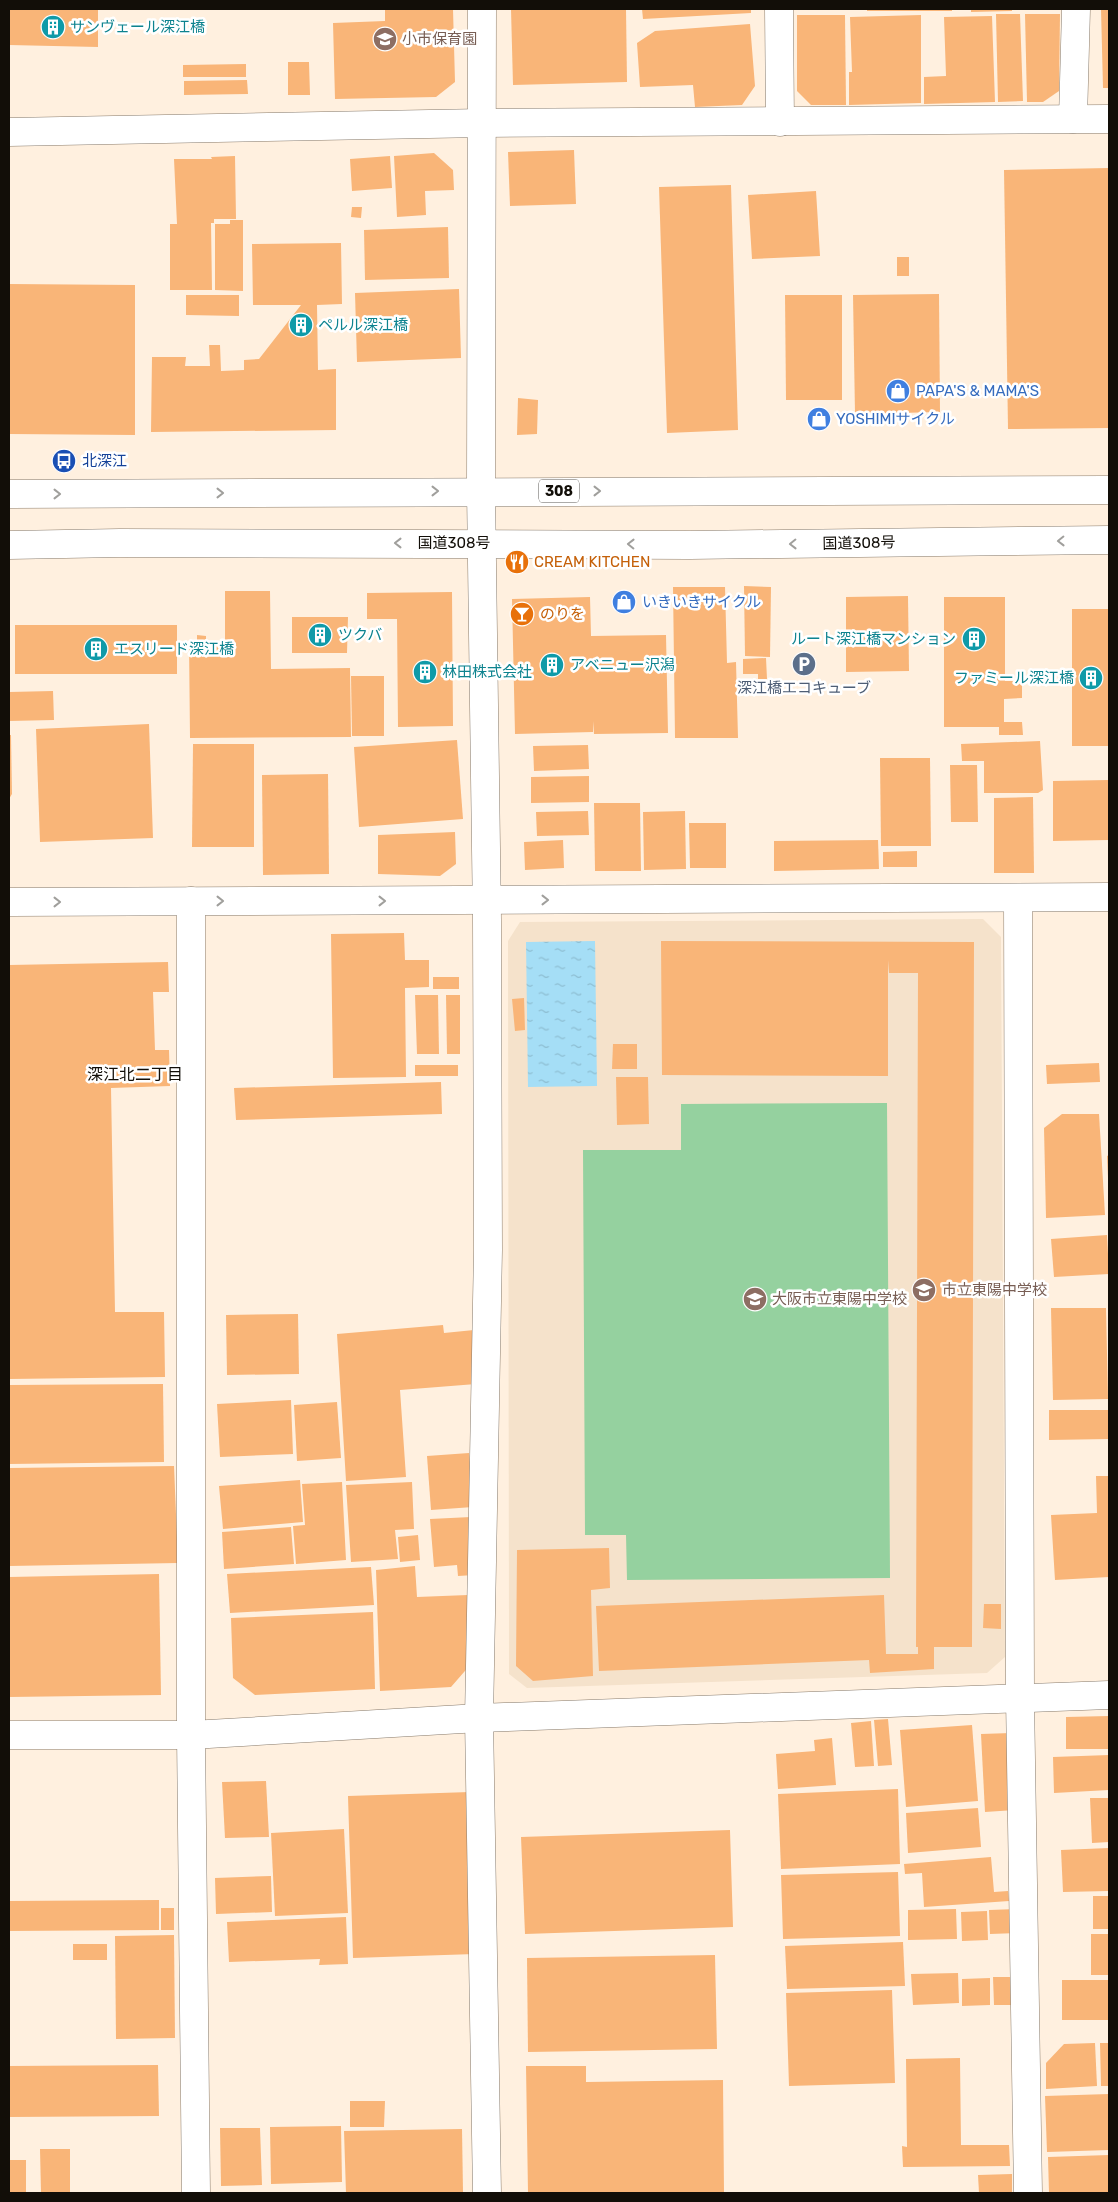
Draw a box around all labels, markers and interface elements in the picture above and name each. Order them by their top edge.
building icon: サンヴェール深江橋 [40,14,66,40]
place label: サンヴェール深江橋 [70,18,205,36]
school or university icon: 小市保育園 [372,26,398,52]
place label: 小市保育園 [402,30,477,48]
building icon: ペルル深江橋 [288,312,314,338]
place label: ペルル深江橋 [318,316,408,334]
shop icon: PAPA'S & MAMA'S [885,378,911,404]
place label: PAPA'S & MAMA'S [916,382,1039,400]
shop icon: YOSHIMIサイクル [806,406,832,432]
place label: YOSHIMIサイクル [836,410,955,428]
bus stop icon: 北深江 [51,448,77,474]
place label: 北深江 [82,452,127,470]
road number: 308 [539,480,579,502]
one-way arrow [432,486,439,496]
one-way arrow [594,486,602,496]
one-way arrow [216,487,224,498]
one-way arrow [54,488,62,499]
street label: 国道308号 [822,533,896,553]
street label: 国道308号 [417,534,491,552]
one-way arrow [1056,536,1064,546]
one-way arrow [394,538,402,548]
one-way arrow [626,539,634,549]
one-way arrow [789,539,796,549]
restaurant icon: CREAM KITCHEN [504,549,530,575]
place label: CREAM KITCHEN [534,553,650,571]
shop icon: いきいきサイクル [611,589,637,615]
place label: いきいきサイクル [642,593,761,611]
bar icon: のりを [509,601,535,627]
place label: のりを [540,605,585,623]
building icon: ツクバ [307,622,333,648]
place label: ツクバ [338,626,382,644]
building icon: ルート深江橋マンション [961,626,987,652]
place label: ルート深江橋マンション [791,630,956,648]
building icon: エスリード深江橋 [83,636,109,662]
place label: エスリード深江橋 [114,640,234,658]
parking icon: 深江橋エコキューブ [791,651,817,677]
building icon: アベニュー沢潟 [539,652,565,678]
place label: アベニュー沢潟 [570,656,675,674]
building icon: 林田株式会社 [412,659,438,685]
place label: 林田株式会社 [442,663,532,681]
building icon: ファミール深江橋 [1078,665,1104,691]
place label: ファミール深江橋 [954,669,1074,687]
place label: 深江橋エコキューブ [737,679,871,697]
one-way arrow [379,895,387,906]
one-way arrow [542,895,549,905]
one-way arrow [216,896,224,906]
one-way arrow [54,897,62,907]
district label: 深江北二丁目 [87,1065,183,1084]
school or university icon: 市立東陽中学校 [911,1277,937,1303]
place label: 市立東陽中学校 [942,1281,1047,1299]
school or university icon: 大阪市立東陽中学校 [742,1286,768,1312]
place label: 大阪市立東陽中学校 [772,1290,907,1308]

